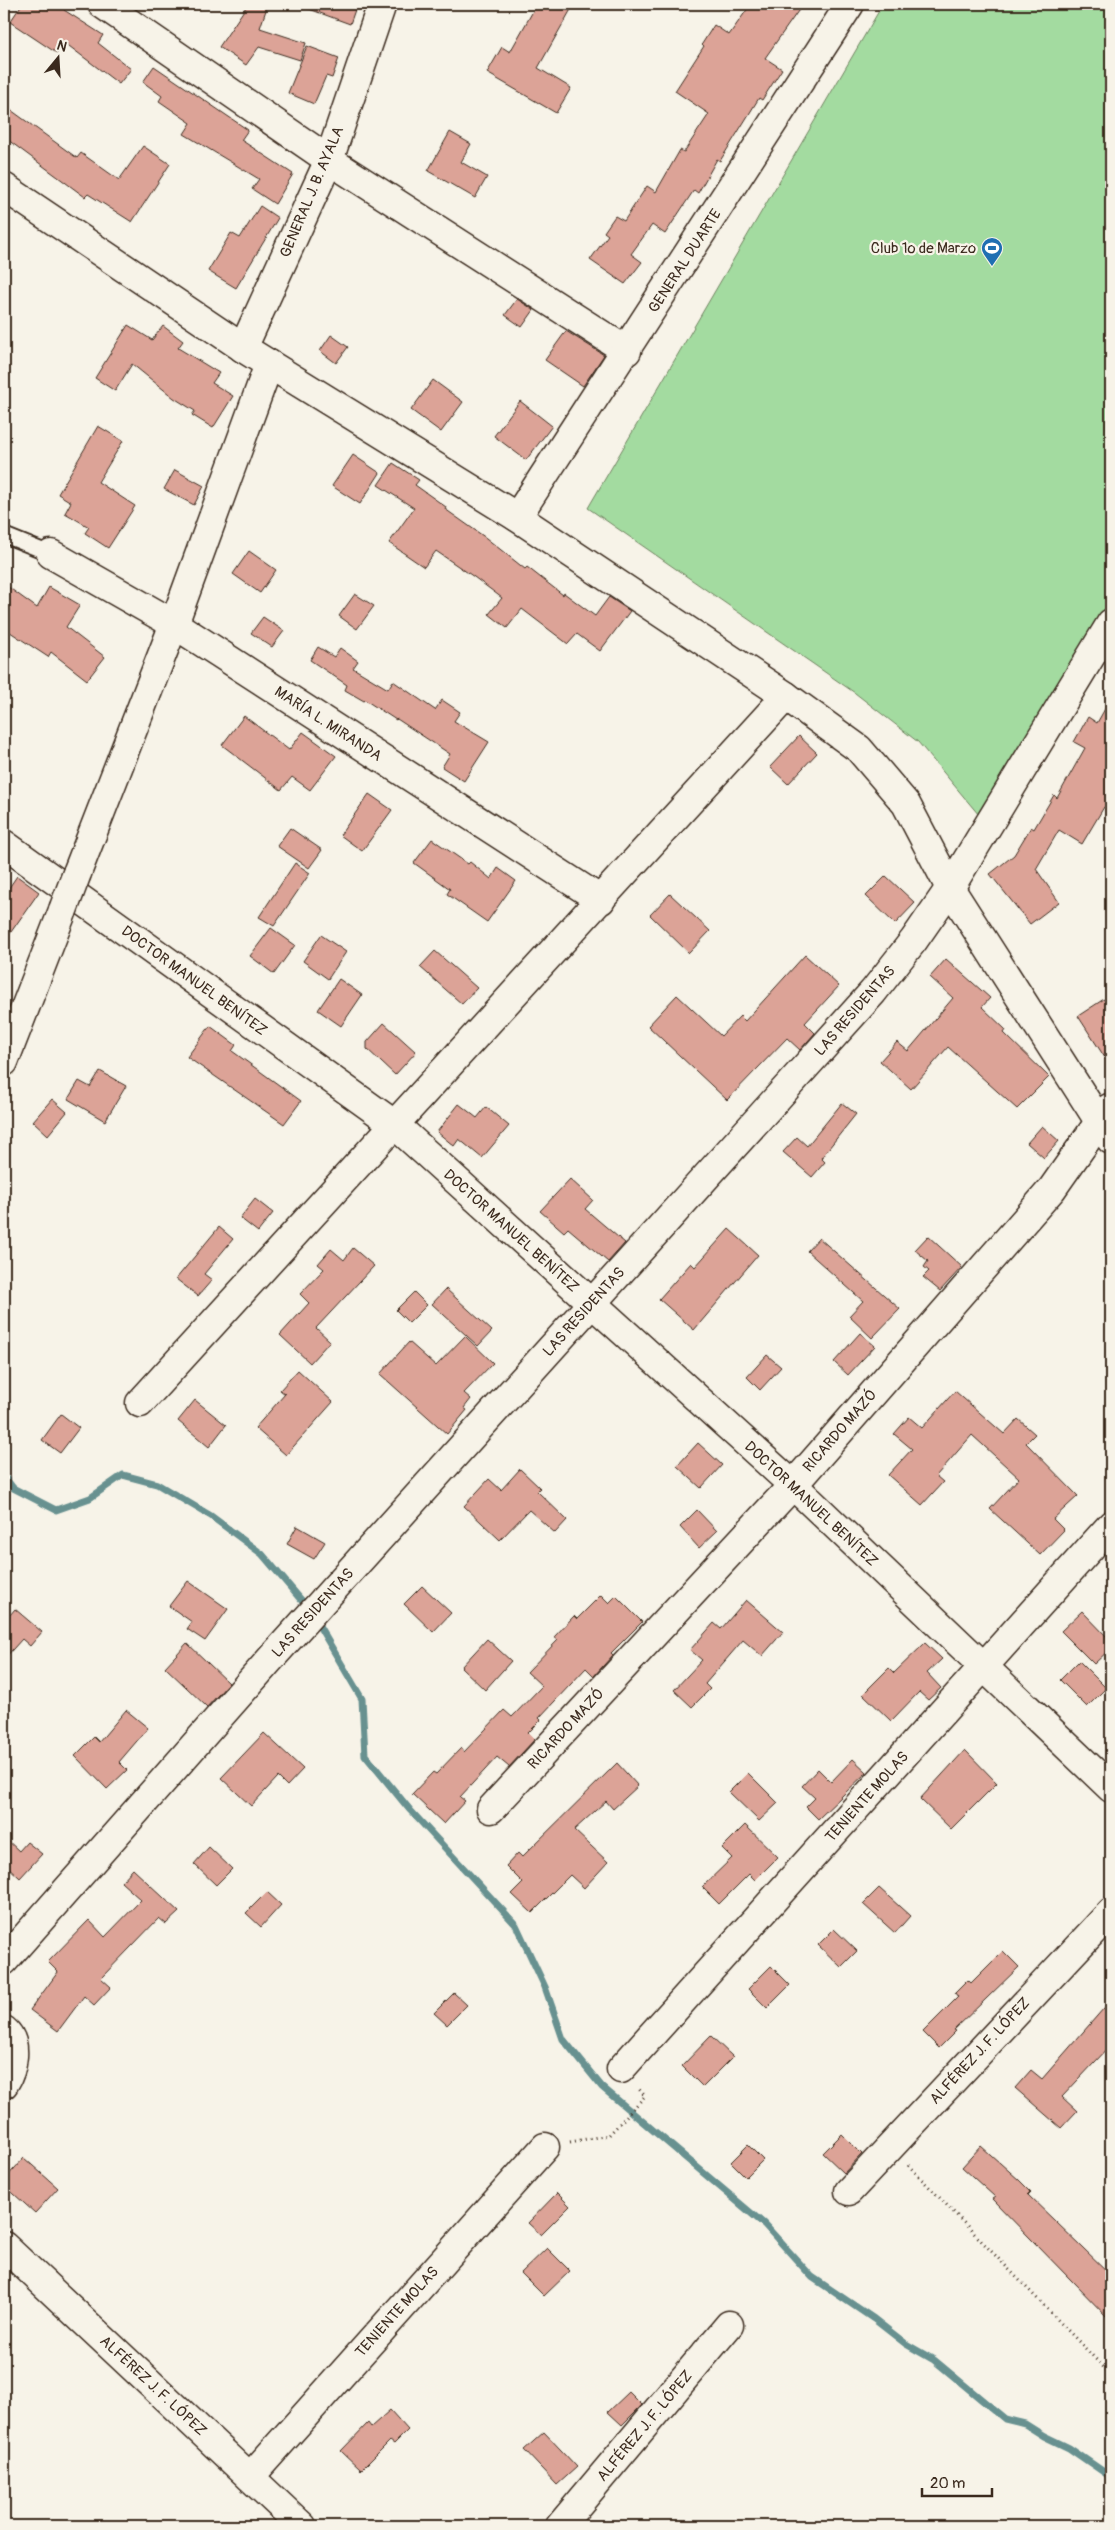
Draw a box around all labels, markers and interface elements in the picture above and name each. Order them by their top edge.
north arrow [32,32,82,82]
text: N [55,37,69,56]
street label: GENERAL J. B. AYALA [276,123,348,260]
street label: GENERAL DUARTE [644,205,726,317]
sports icon: Club 1º de Marzo [980,236,1004,267]
place label: Club 1º de Marzo [871,239,976,258]
street label: MARÍA L. MIRANDA [271,682,385,766]
street label: DOCTOR MANUEL BENÍTEZ [117,922,271,1040]
street label: LAS RESIDENTAS [811,962,899,1060]
street label: DOCTOR MANUEL BENÍTEZ [439,1165,583,1297]
street label: LAS RESIDENTAS [539,1263,629,1361]
street label: RICARDO MAZÓ [799,1386,881,1476]
street label: DOCTOR MANUEL BENÍTEZ [740,1437,882,1571]
street label: LAS RESIDENTAS [268,1564,358,1662]
street label: RICARDO MAZÓ [524,1685,608,1773]
street label: TENIENTE MOLAS [821,1748,913,1846]
street label: ALFÉREZ J. F. LÓPEZ [926,1994,1034,2108]
street label: TENIENTE MOLAS [351,2263,443,2361]
street label: ALFÉREZ J. F. LÓPEZ [96,2332,210,2440]
street label: ALFÉREZ J. F. LÓPEZ [593,2367,697,2485]
scale bar [922,2465,992,2497]
text: 20 m [930,2474,965,2493]

